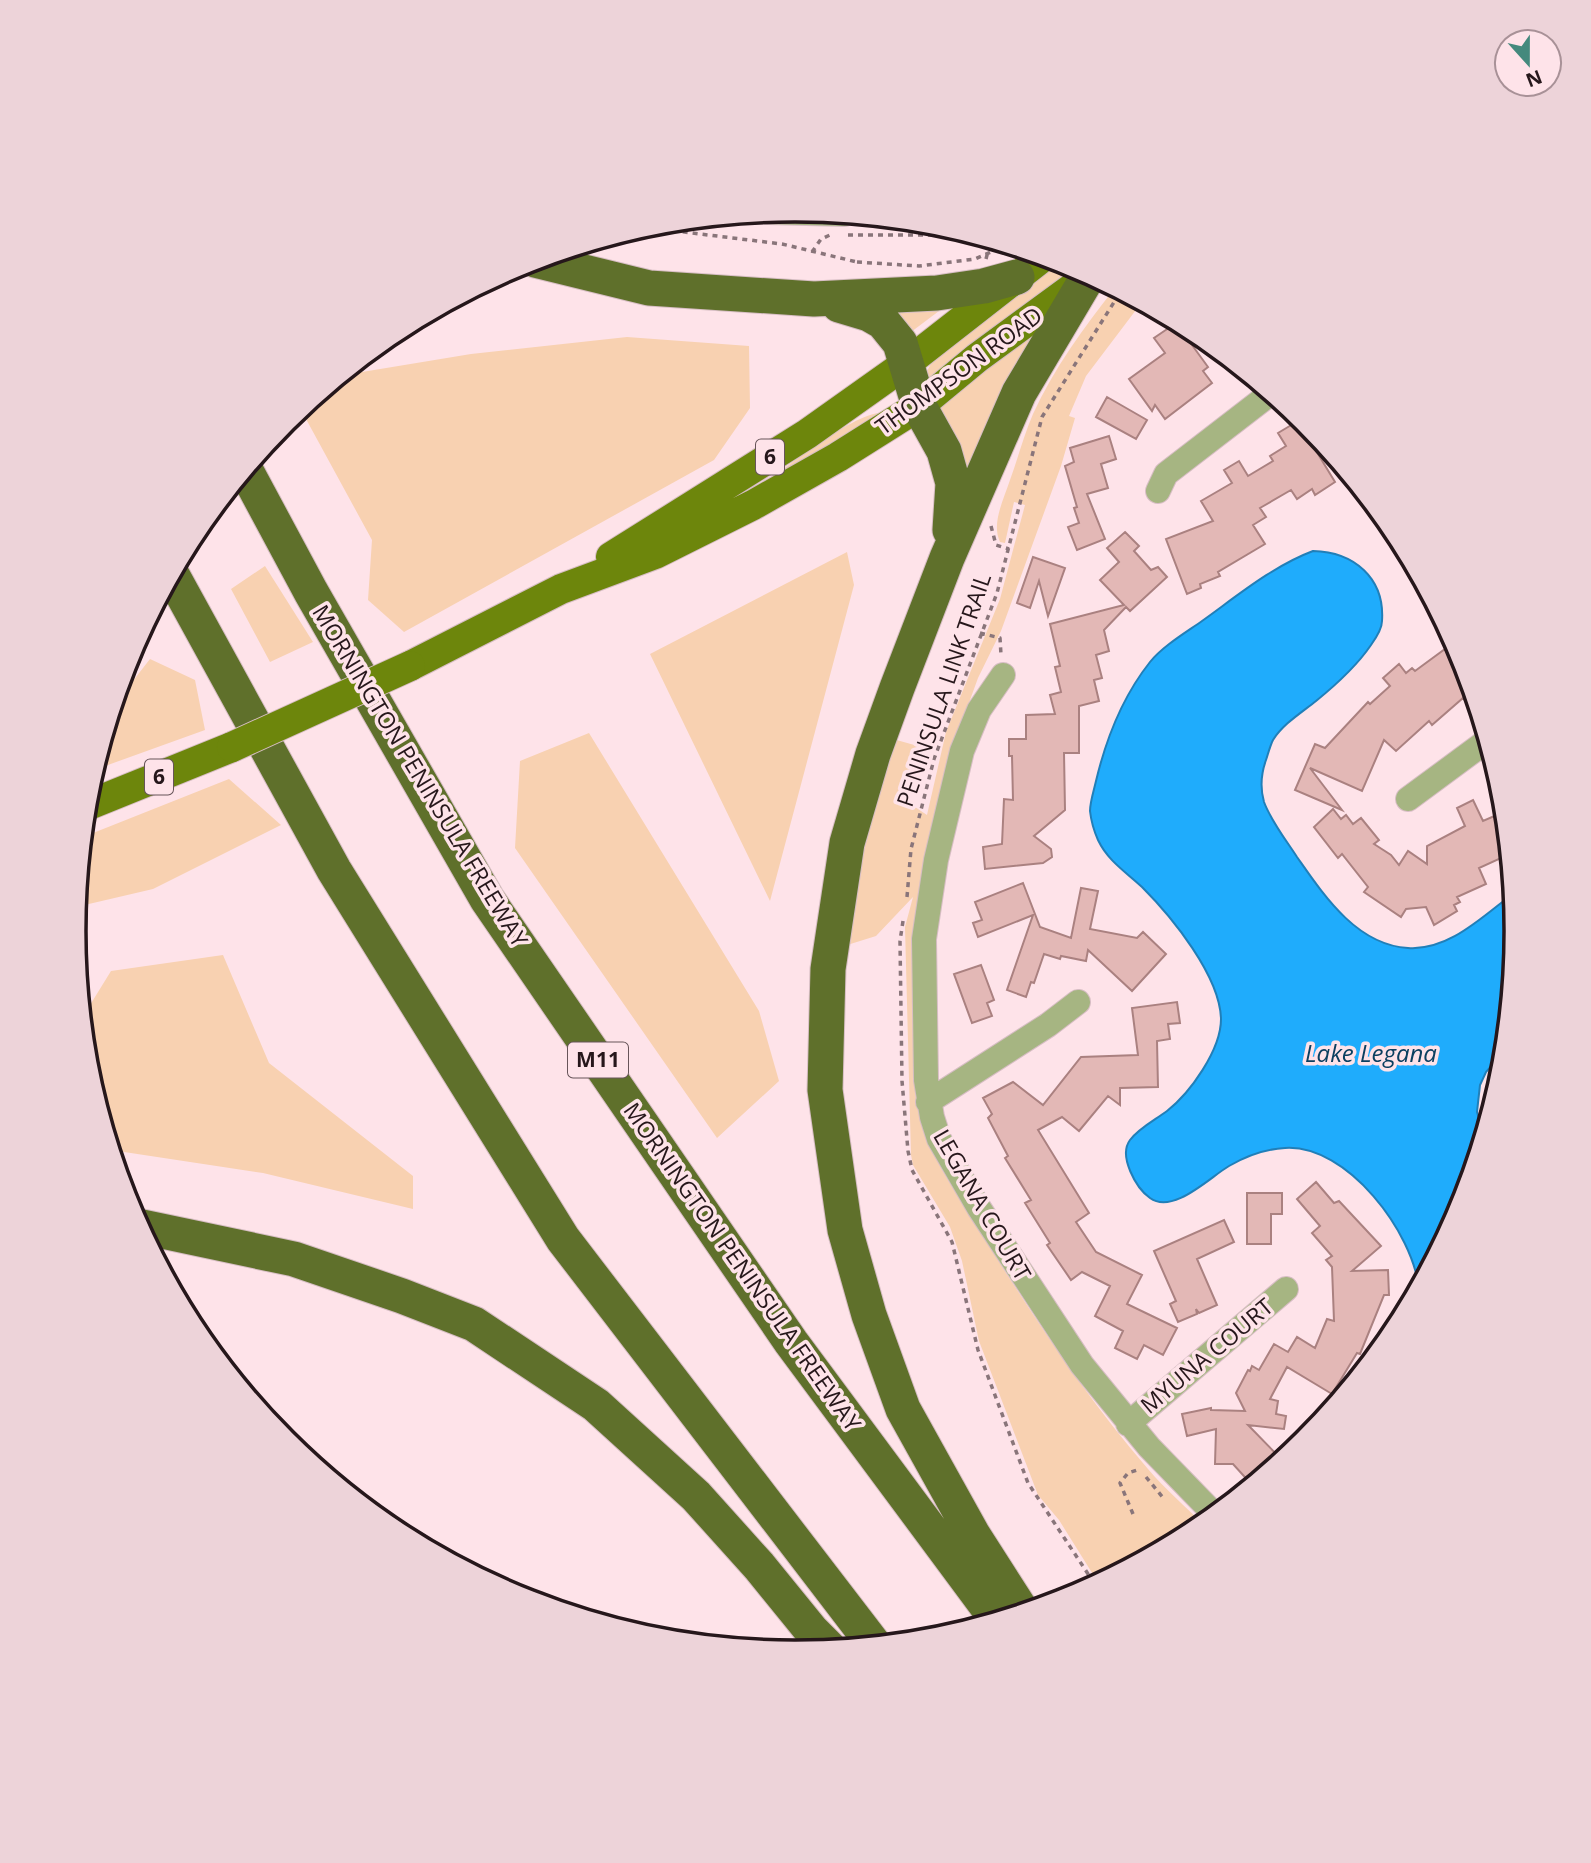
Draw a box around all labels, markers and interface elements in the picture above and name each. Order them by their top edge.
north arrow [1493,28,1563,98]
text: N [1522,64,1546,94]
street label: THOMPSON ROAD [868,299,1048,442]
road number: 6 [756,440,784,475]
street label: PENINSULA LINK TRAIL [888,569,998,811]
street label: MORNINGTON PENINSULA FREEWAY [306,598,536,953]
road number: 6 [145,760,173,794]
water label: Lake Legana [1305,1036,1437,1069]
road number: M11 [568,1042,628,1078]
street label: MORNINGTON PENINSULA FREEWAY [617,1096,869,1437]
street label: LEGANA COURT [927,1123,1039,1286]
street label: MYUNA COURT [1133,1290,1280,1420]

